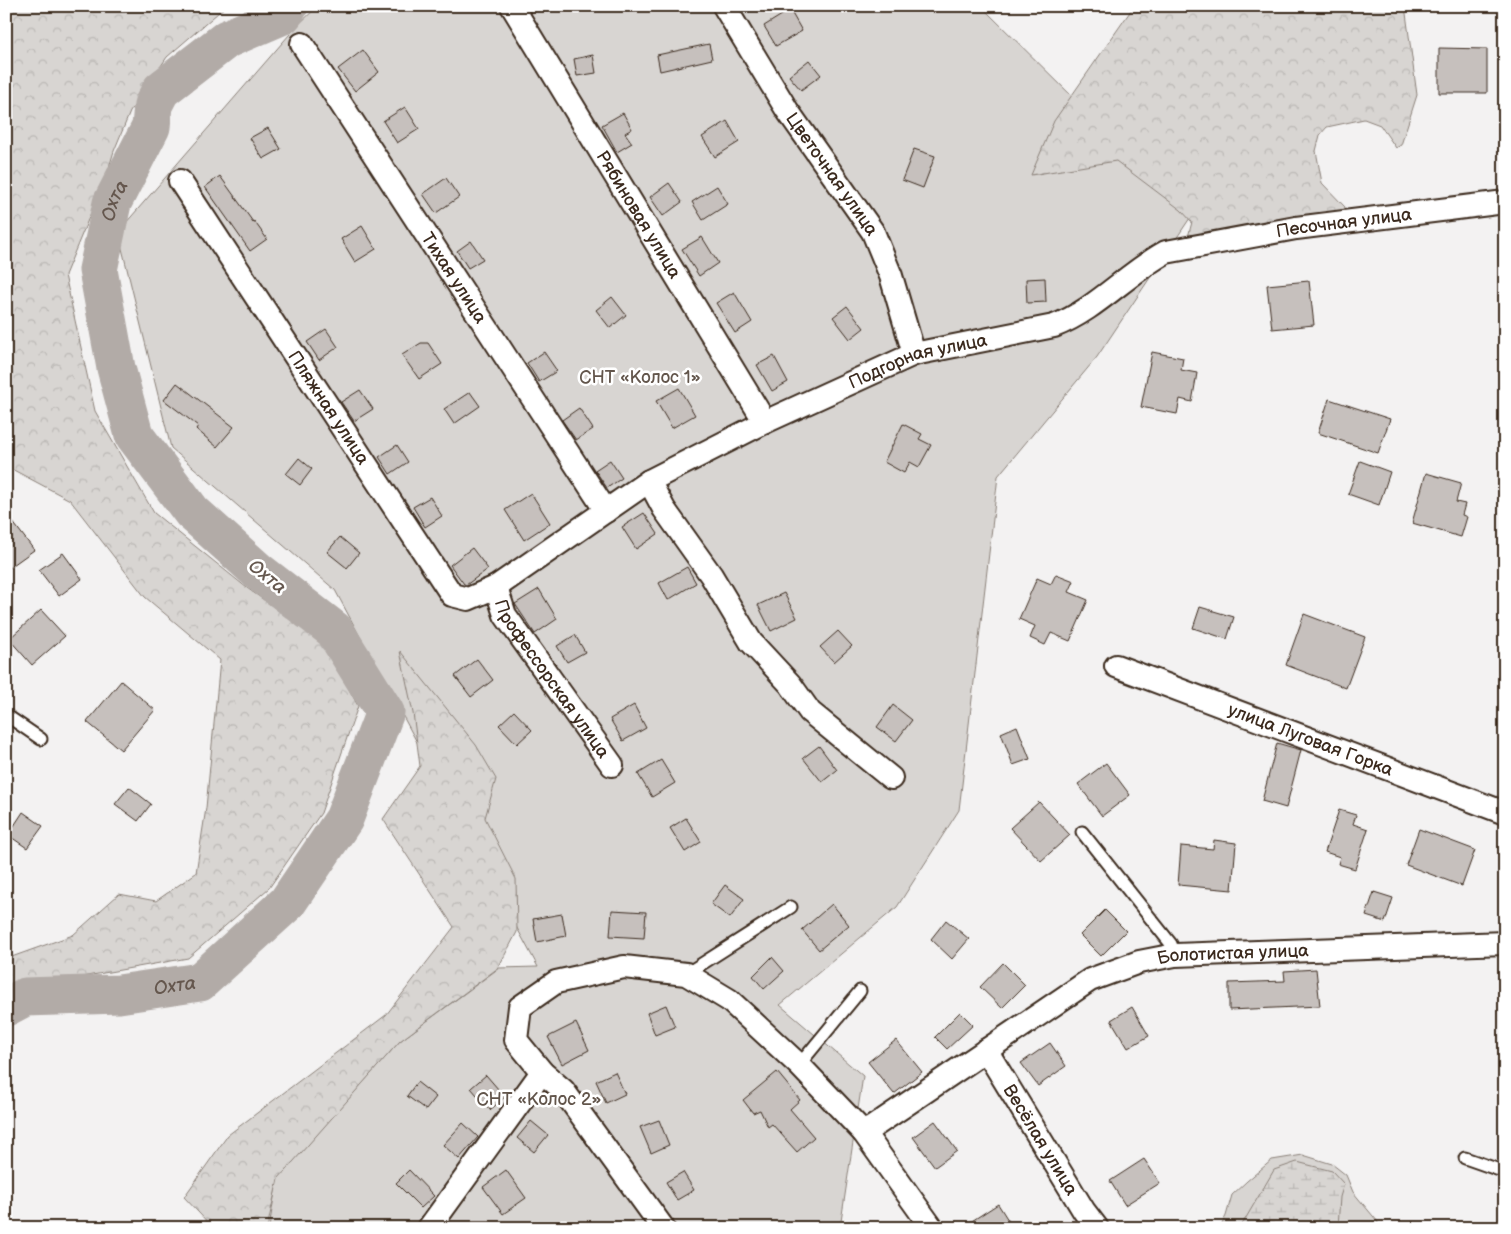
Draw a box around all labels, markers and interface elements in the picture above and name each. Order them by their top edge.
street label: Цветочная улица [782,109,883,240]
street label: Рябиновая улица [592,147,686,282]
water label: Охта [97,176,133,223]
street label: Песочная улица [1274,203,1413,242]
street label: Тихая улица [417,229,492,327]
street label: Подгорная улица [845,329,989,393]
street label: Пляжная улица [284,347,374,469]
park label: СНТ «Колос 1» [579,367,701,388]
water label: Охта [243,555,291,599]
street label: Профессорская улица [490,597,614,762]
street label: улица Луговая Горка [1225,699,1396,780]
street label: Болотистая улица [1155,940,1309,969]
water label: Охта [152,971,198,1000]
street label: Весёлая улица [999,1080,1082,1199]
park label: СНТ «Колос 2» [476,1089,602,1110]

